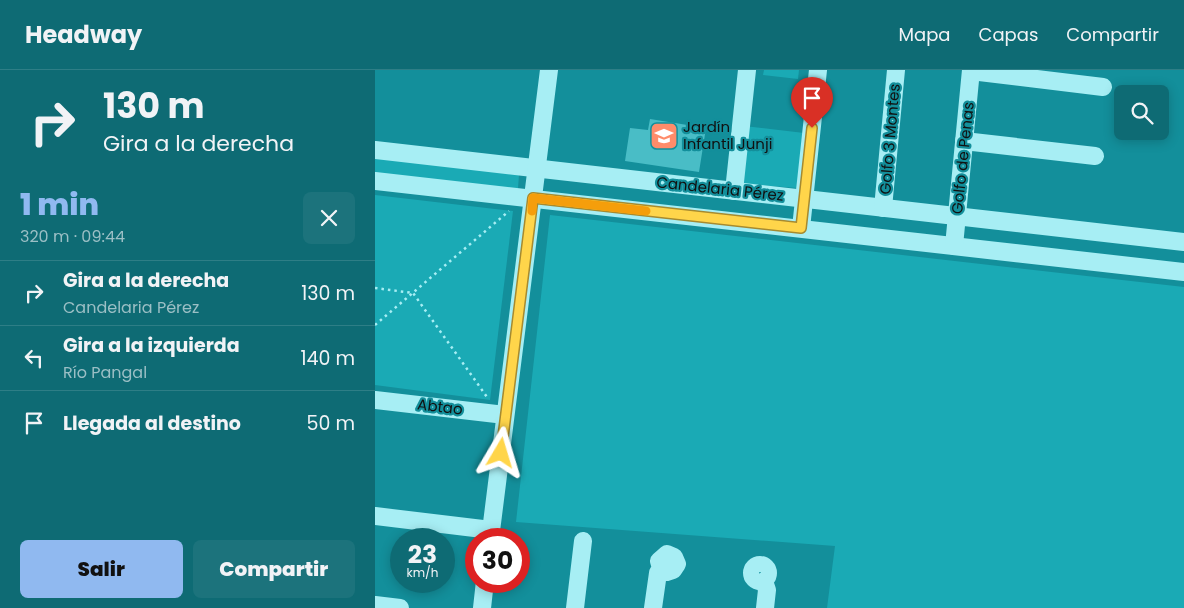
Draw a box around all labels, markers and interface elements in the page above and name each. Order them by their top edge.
text: Headway [25,18,142,51]
text: Mapa [898,22,951,47]
text: Capas [979,22,1038,47]
text: Compartir [1066,22,1159,47]
pin [791,77,833,128]
text: 130 m [103,81,205,130]
street label: Golfo 3 Montes [874,83,905,195]
icon: arrive [798,84,826,112]
map controls [1114,85,1169,140]
button: search [1114,85,1169,140]
icon: right [20,90,85,155]
street label: Golfo de Penas [946,101,979,215]
place label: Jardín Infantil Junji [683,116,772,154]
school or university icon: Jardín Infantil Junji [649,121,679,151]
text: Gira a la derecha [103,128,294,159]
street label: Candelaria Pérez [655,171,785,206]
text: 1 min [20,183,99,226]
button: close [303,192,355,244]
text: 320 m · 09:44 [20,225,125,248]
text: Gira a la derecha [63,267,229,294]
icon: right [20,279,48,307]
text: 130 m [301,280,355,307]
text: Candelaria Pérez [63,296,199,319]
text: Gira a la izquierda [63,332,240,359]
icon: left [20,344,48,372]
text: 140 m [300,345,355,372]
text: Río Pangal [63,361,147,384]
street label: Abtao [416,393,464,420]
icon: arrive [20,409,48,437]
text: Llegada al destino [63,410,241,437]
text: 50 m [306,410,355,437]
position arrow [474,426,526,478]
speed limit sign: 30 [465,528,530,593]
text: 23 [408,537,437,572]
button: Salir [20,540,183,598]
button: Compartir [193,540,355,598]
text: km/h [407,564,438,581]

